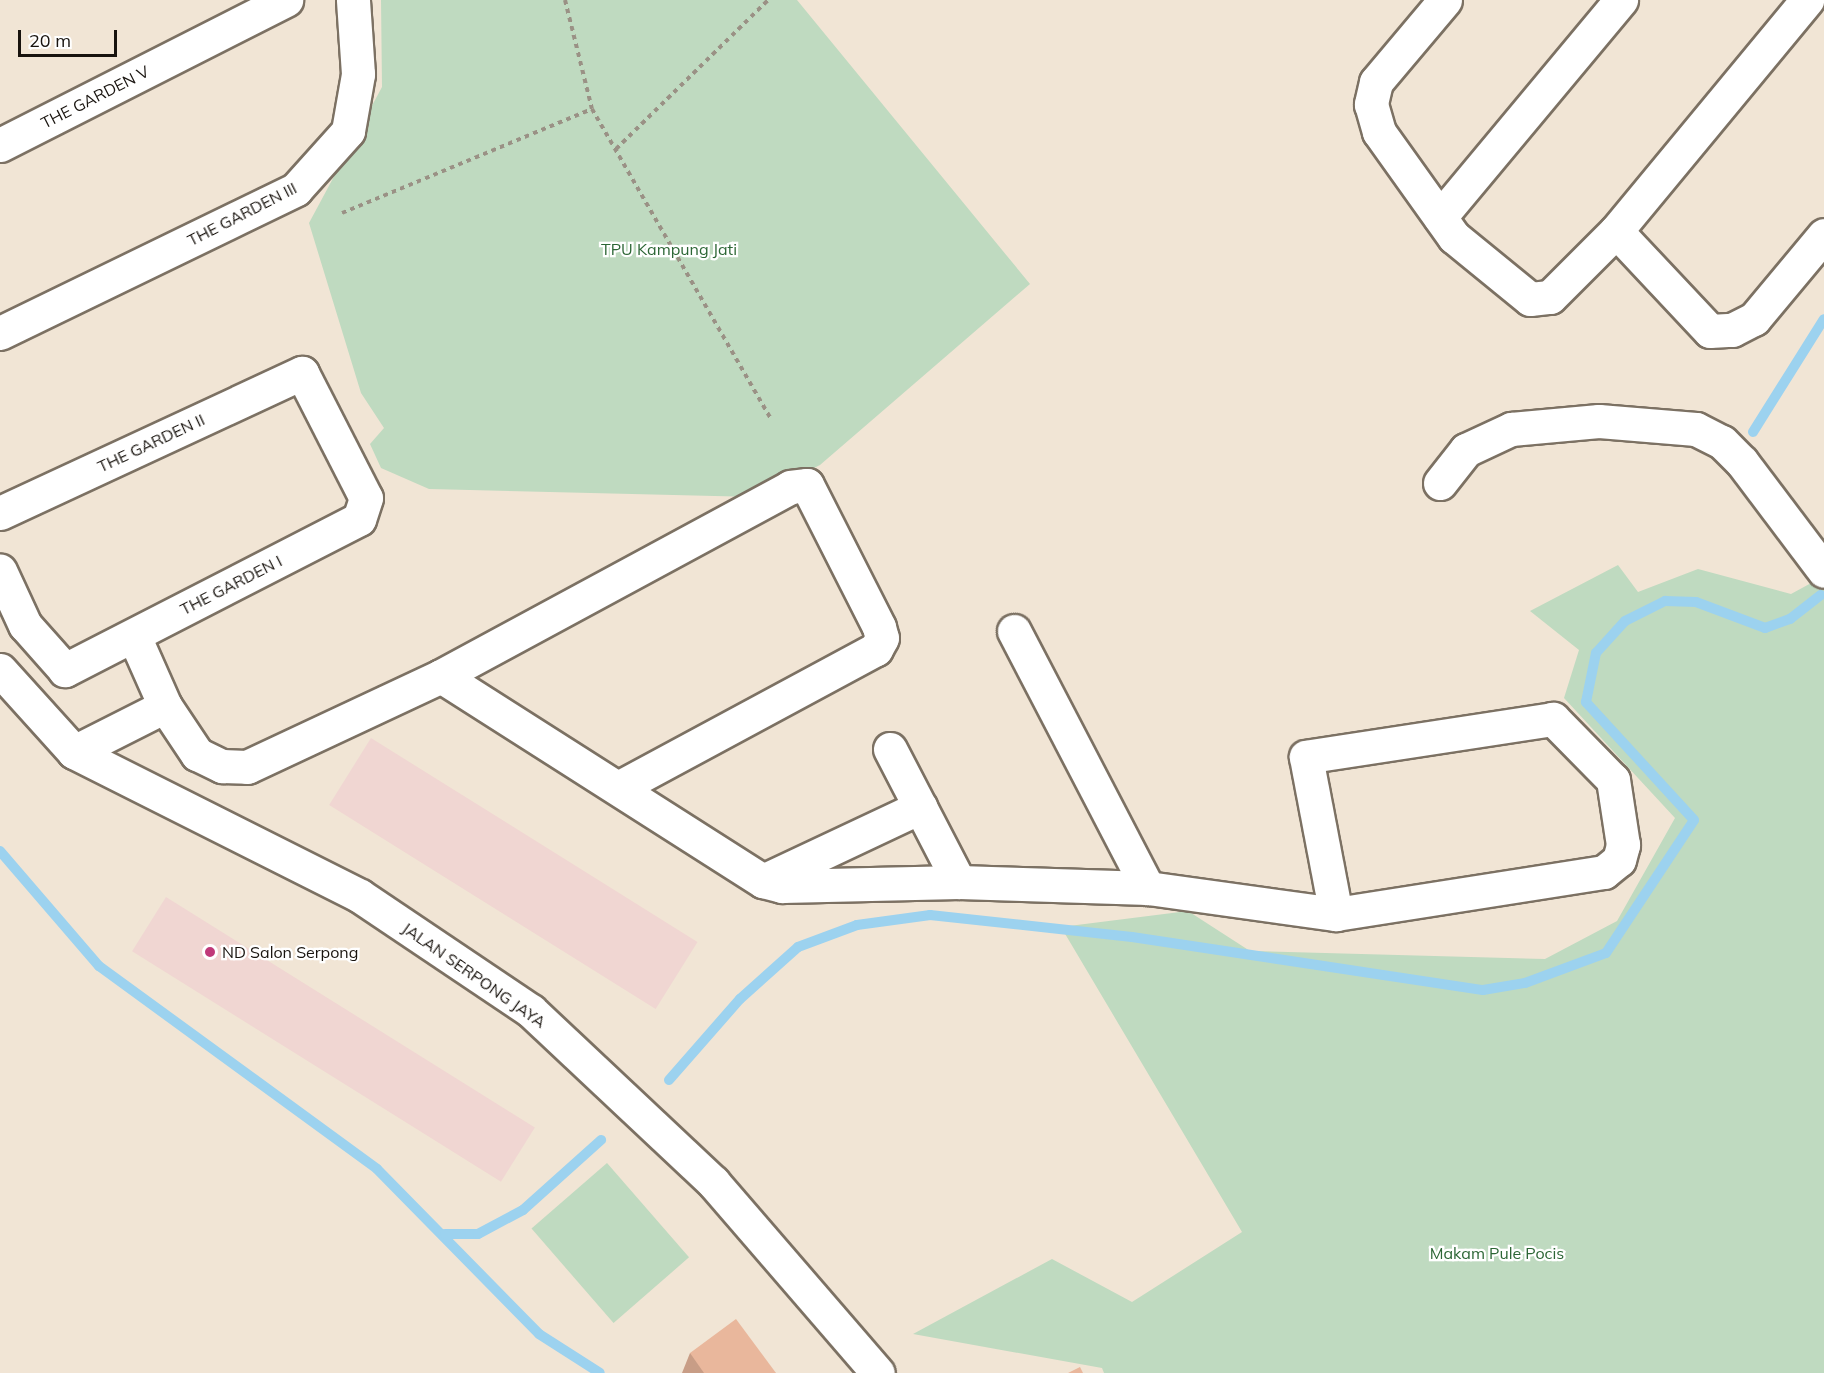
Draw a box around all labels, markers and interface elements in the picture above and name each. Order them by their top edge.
scale bar [21,18,120,56]
text: 20 m [29,29,71,52]
street label: THE GARDEN V [38,62,152,132]
street label: THE GARDEN III [184,178,300,250]
park label: TPU Kampung Jati [601,239,737,259]
street label: THE GARDEN II [94,410,208,476]
street label: THE GARDEN I [177,551,285,619]
street label: JALAN SERPONG JAYA [399,918,549,1032]
place label: ND Salon Serpong [222,942,358,962]
marker: ND Salon Serpong [203,945,217,959]
park label: Makam Pule Pocis [1430,1243,1564,1263]

